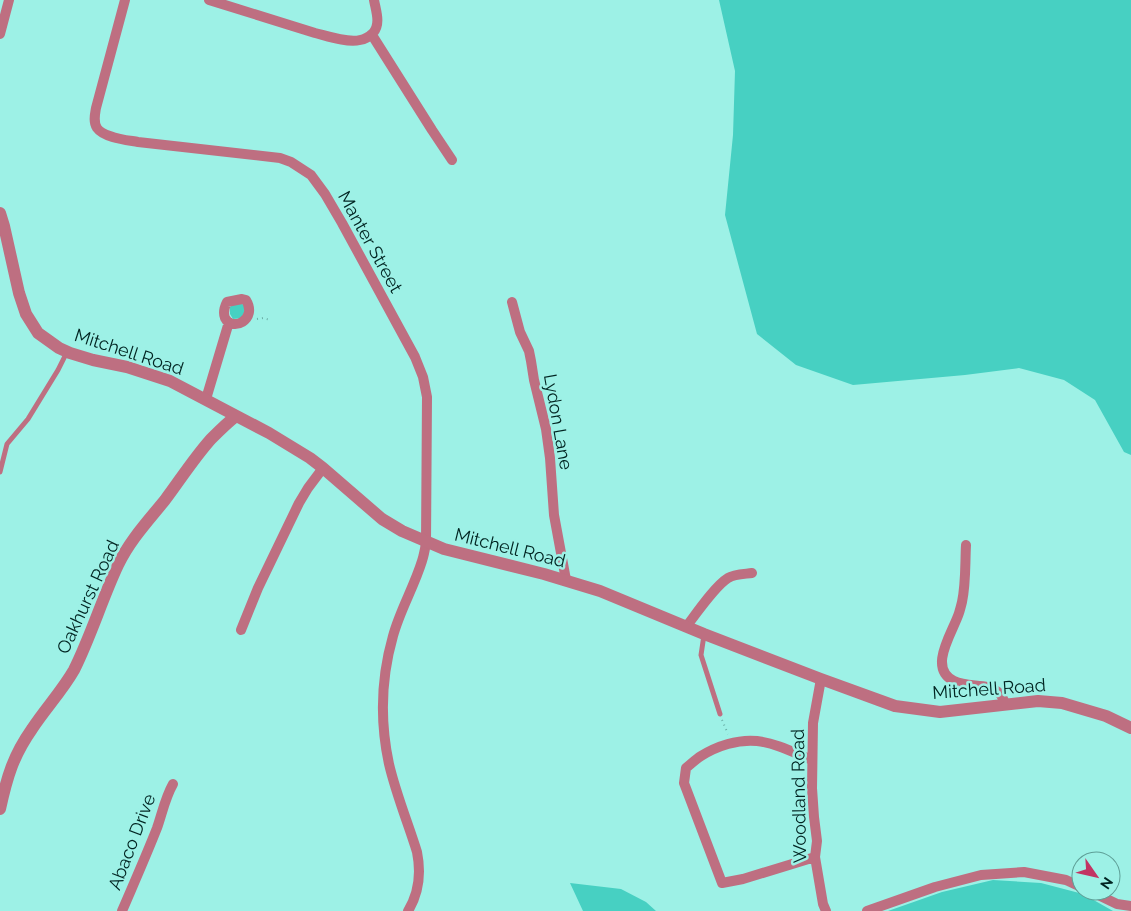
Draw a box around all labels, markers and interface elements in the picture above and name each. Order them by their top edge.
street label: Manter Street [334,187,407,296]
street label: Mitchell Road [72,324,186,379]
street label: Lydon Lane [540,372,577,472]
street label: Mitchell Road [452,524,568,571]
street label: Oakhurst Road [52,537,123,657]
street label: Mitchell Road [932,674,1046,703]
street label: Woodland Road [787,729,810,863]
street label: Abaco Drive [104,790,160,893]
north arrow [1071,851,1121,901]
text: N [1097,874,1116,892]

